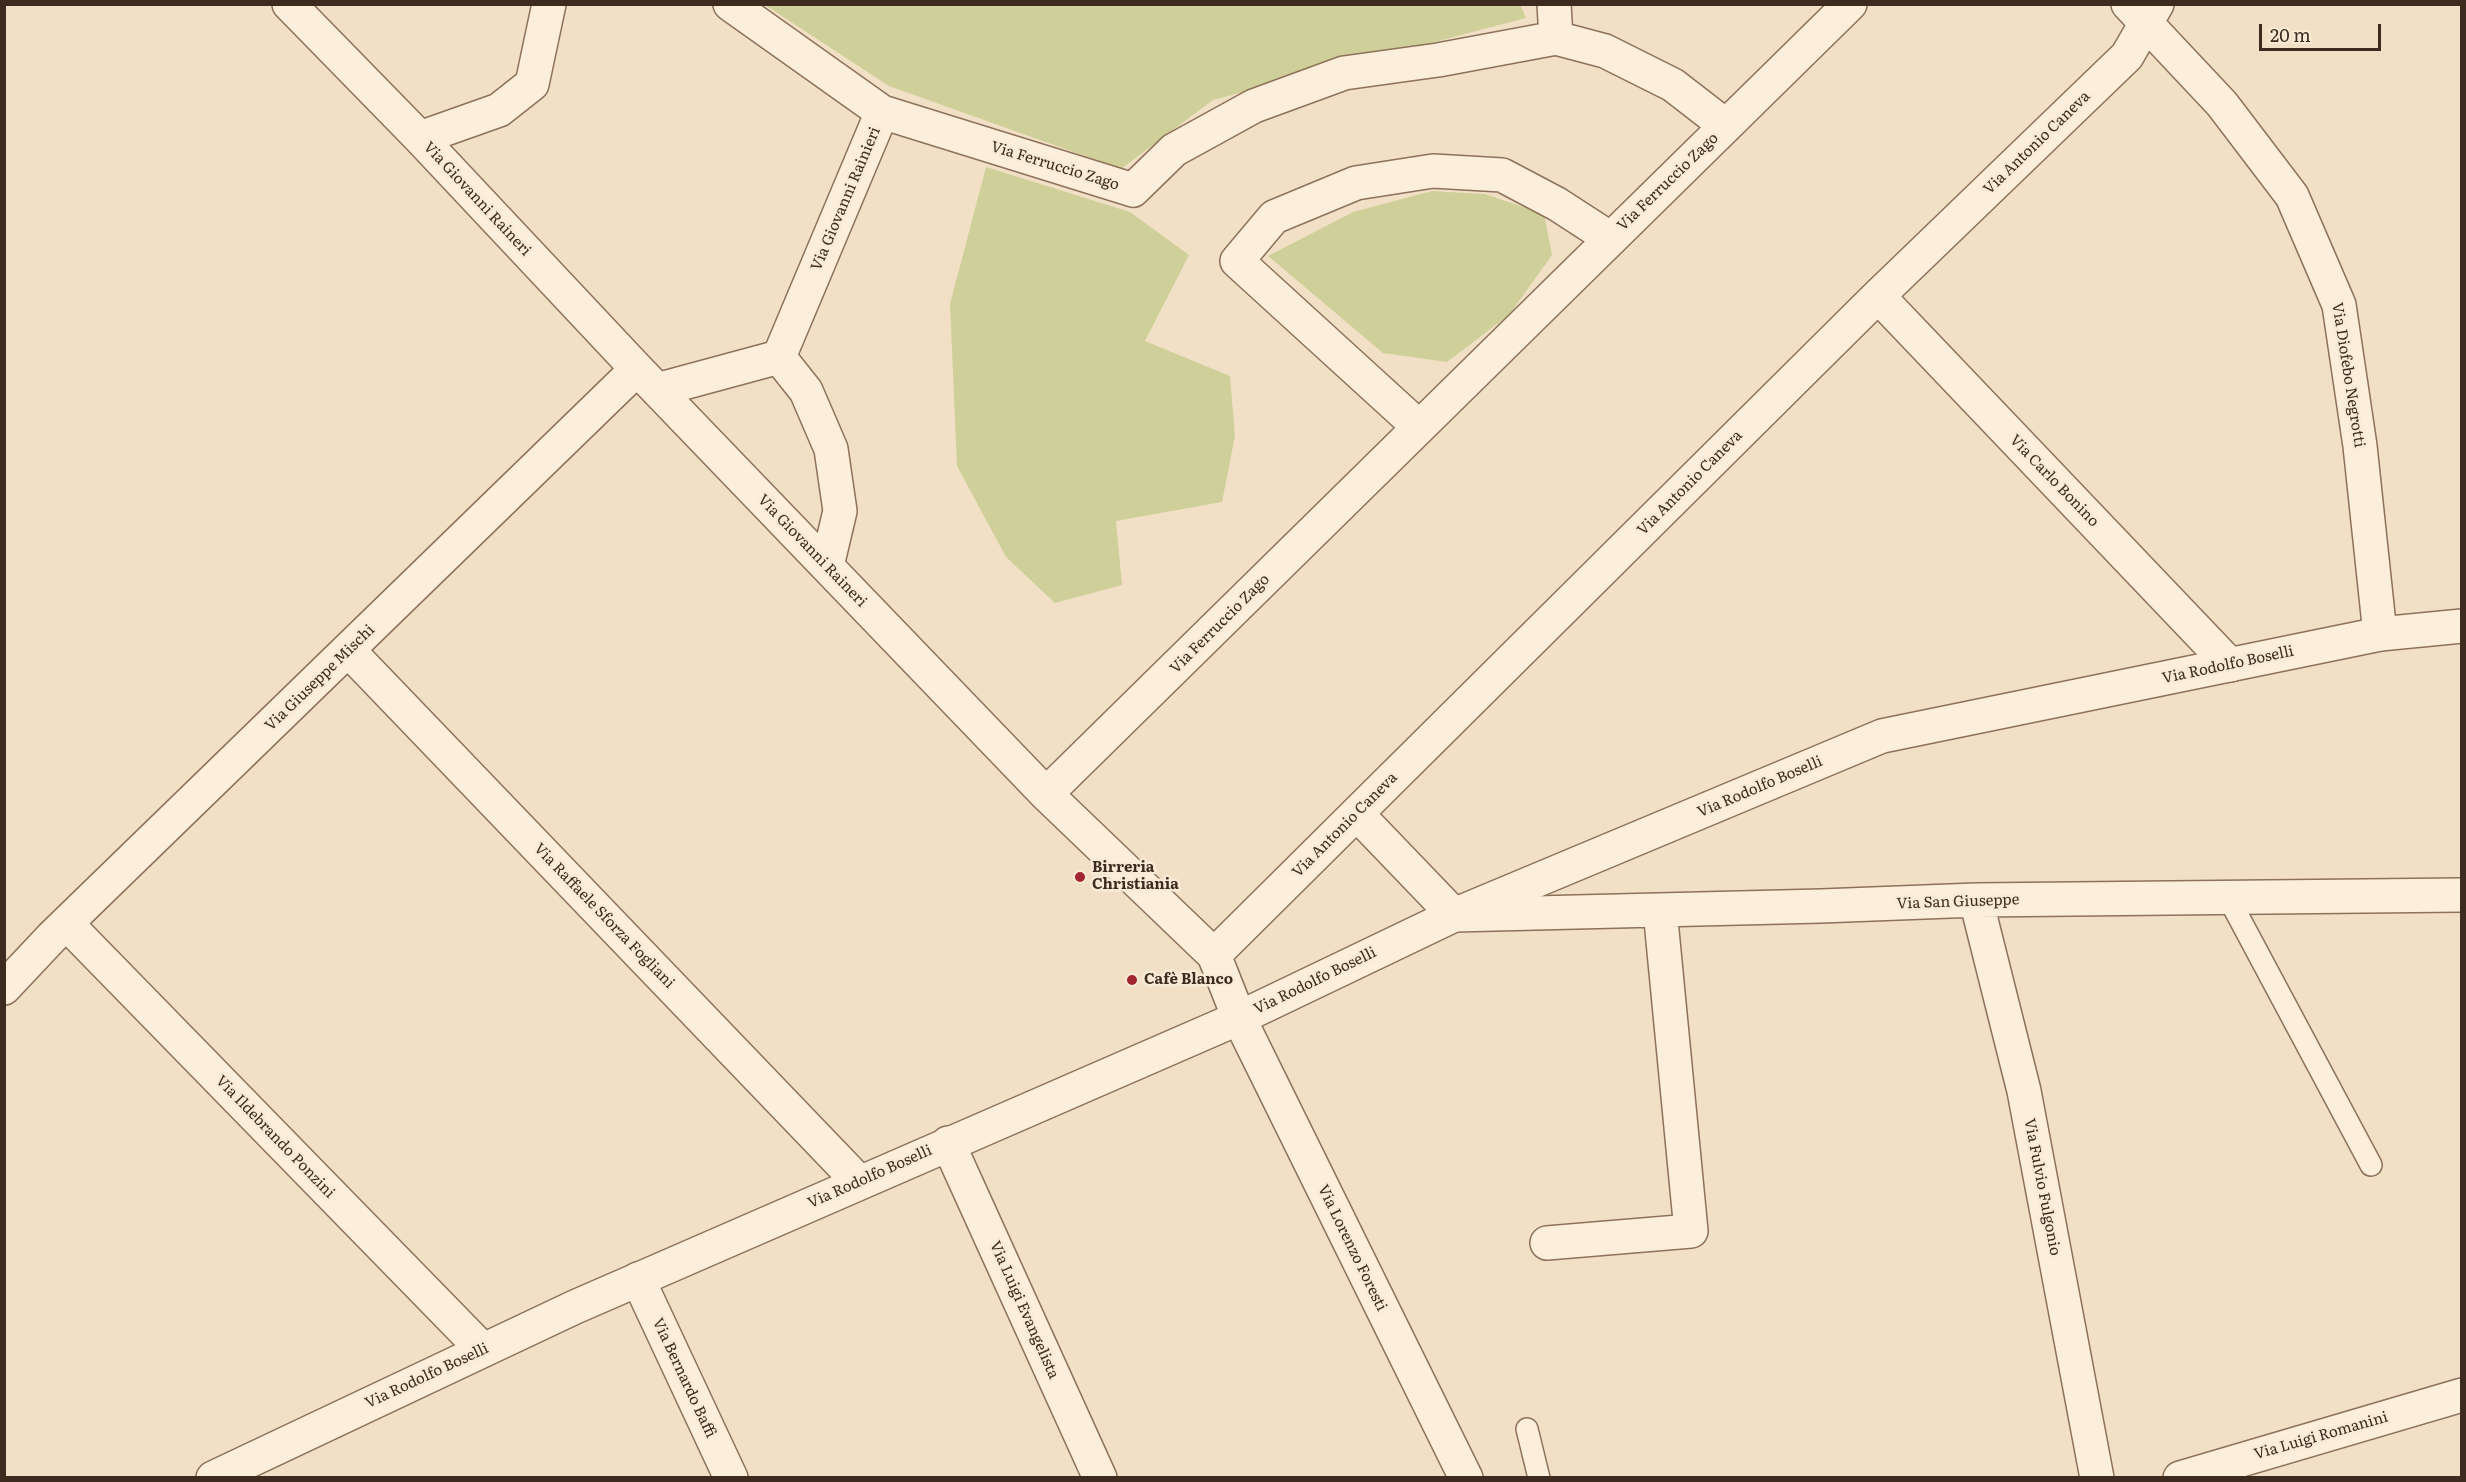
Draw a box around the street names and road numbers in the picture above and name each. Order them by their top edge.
street label: Via Antonio Caneva [1980,88,2094,198]
street label: Via Giovanni Rainieri [808,124,884,274]
street label: Via Ferruccio Zago [1614,129,1722,235]
street label: Via Giovanni Raineri [419,138,535,260]
street label: Via Ferruccio Zago [989,138,1121,194]
street label: Via Diofebo Negrotti [2328,301,2368,449]
street label: Via Antonio Caneva [1634,427,1746,539]
street label: Via Carlo Bonino [2006,431,2102,531]
street label: Via Giovanni Raineri [754,491,870,611]
street label: Via Ferruccio Zago [1166,570,1274,678]
street label: Via Giuseppe Mischi [262,621,378,735]
street label: Via Rodolfo Boselli [2161,642,2295,688]
street label: Via Rodolfo Boselli [1695,753,1825,821]
street label: Via Antonio Caneva [1289,769,1401,881]
street label: Via Raffaele Sforza Fogliani [530,840,678,992]
street label: Via San Giuseppe [1896,891,2020,913]
street label: Via Rodolfo Boselli [1251,944,1379,1018]
street label: Via Ildebrando Ponzini [212,1072,338,1202]
street label: Via Fulvio Fulgonio [2020,1117,2064,1257]
street label: Via Rodolfo Boselli [805,1142,935,1212]
street label: Via Lorenzo Foresti [1314,1182,1390,1314]
street label: Via Luigi Evangelista [985,1238,1063,1382]
street label: Via Bernardo Baffi [648,1315,720,1441]
street label: Via Rodolfo Boselli [362,1340,492,1412]
street label: Via Luigi Romanini [2252,1408,2390,1464]

